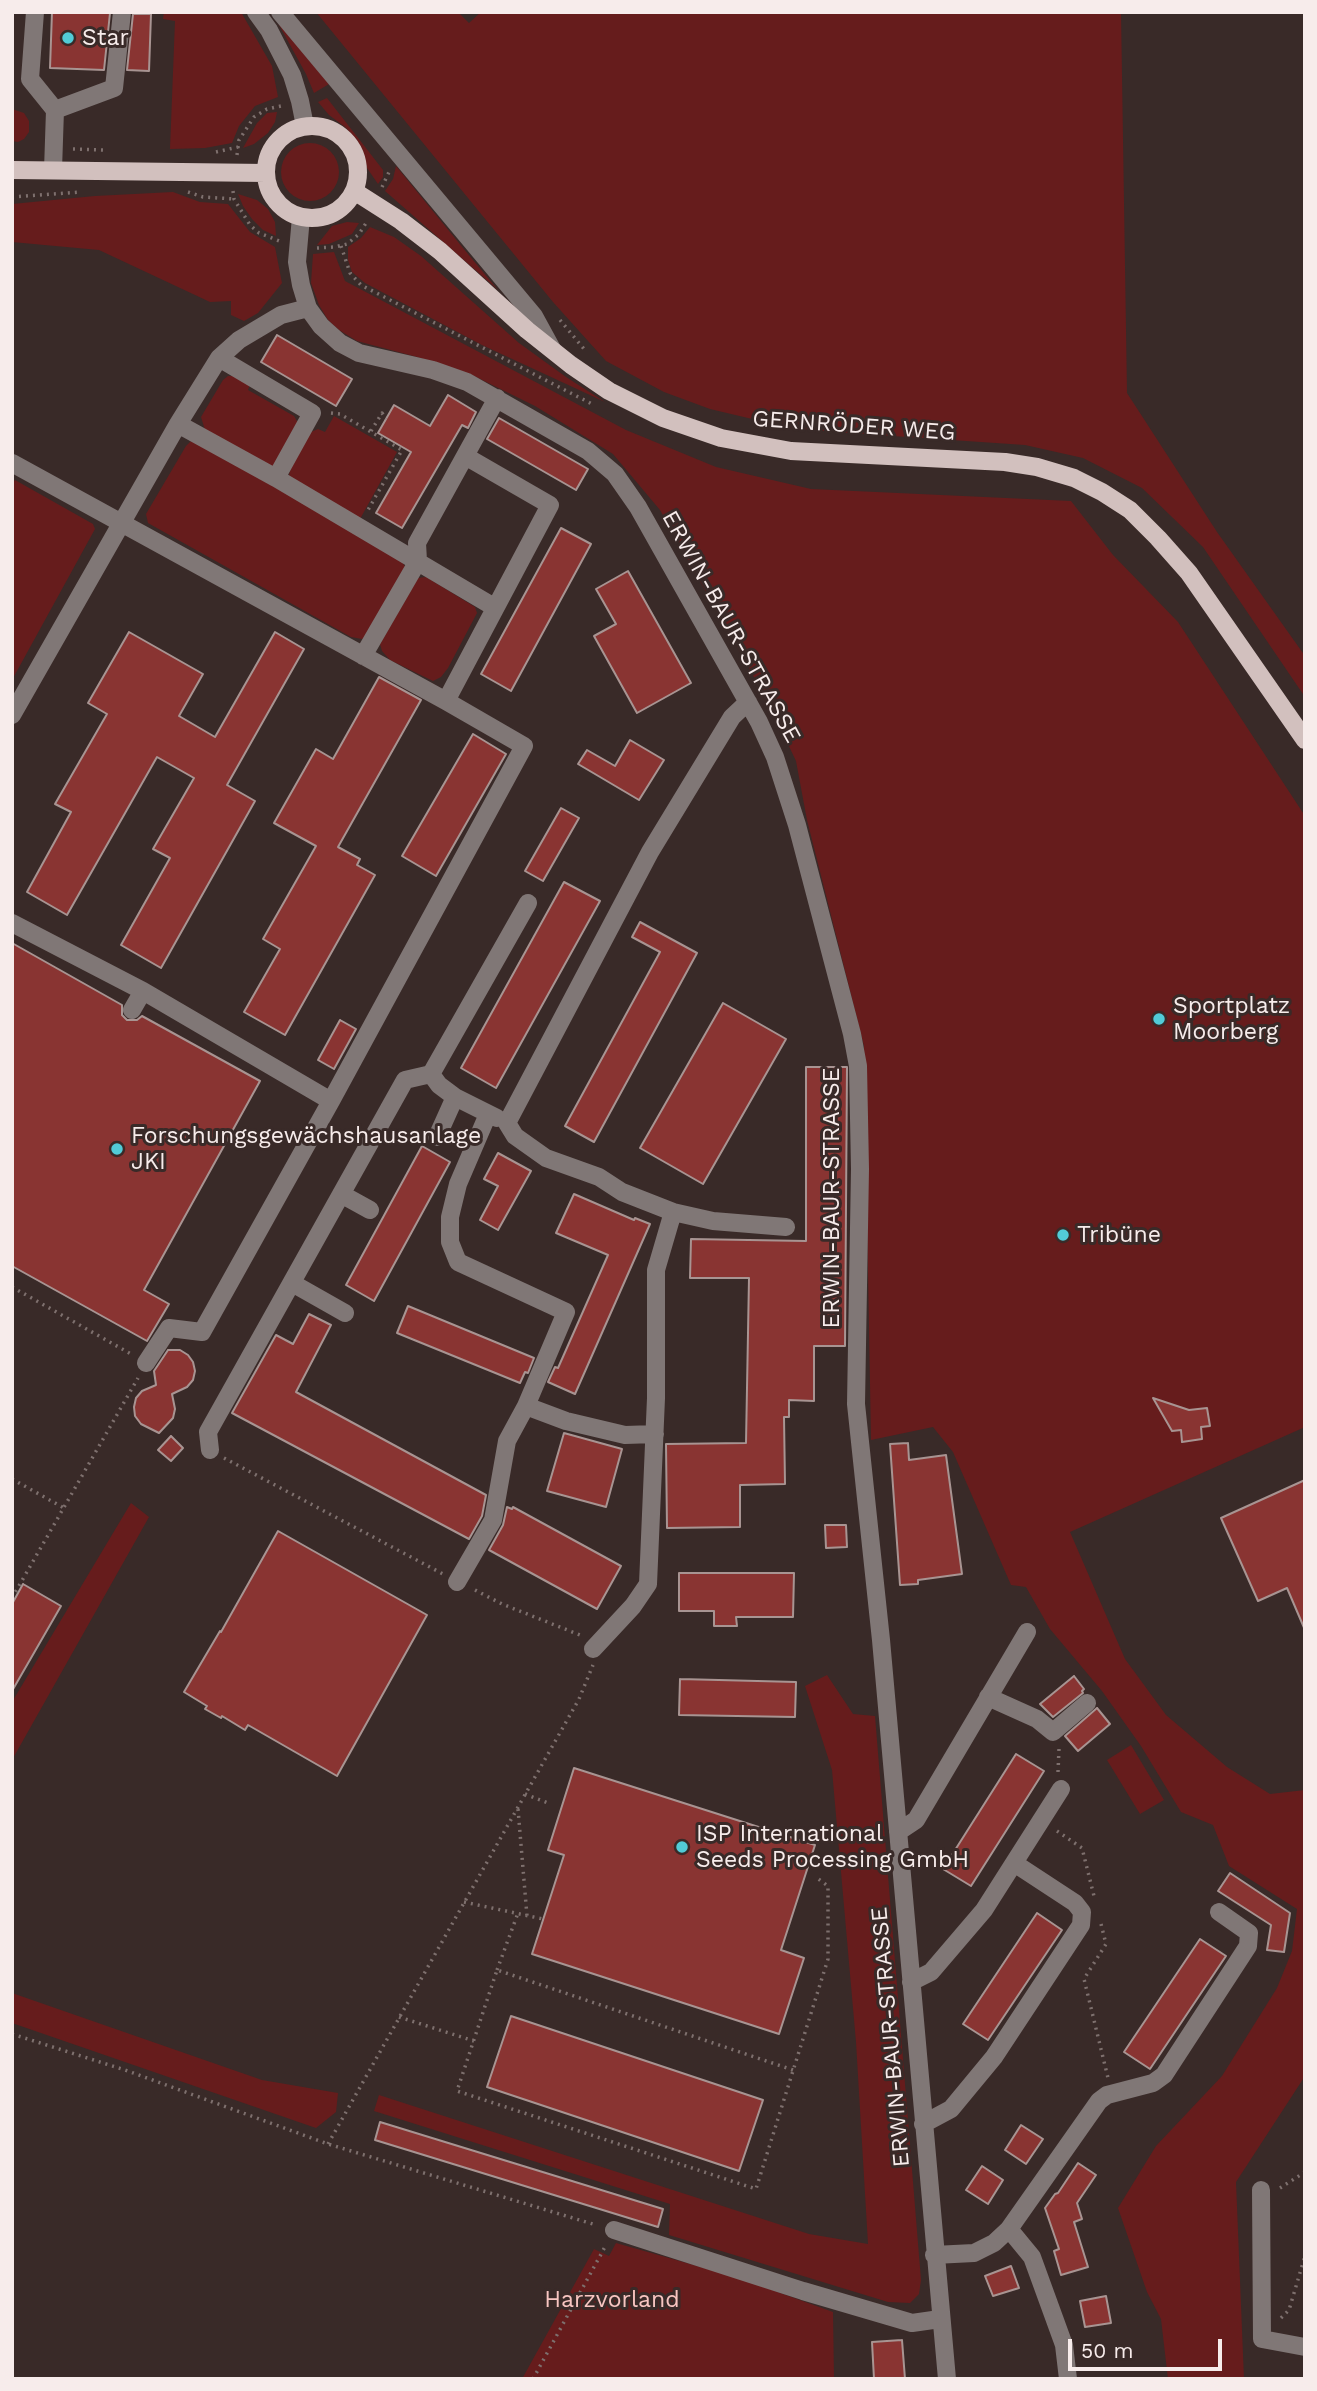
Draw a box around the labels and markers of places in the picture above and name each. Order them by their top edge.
place label: Star [82,24,129,52]
marker: Star [60,30,76,46]
place label: Sportplatz Moorberg [1173,992,1290,1046]
marker: Sportplatz Moorberg [1151,1011,1167,1027]
place label: Forschungsgewächshausanlage JKI [131,1122,481,1176]
marker: Forschungsgewächshausanlage JKI [109,1141,125,1157]
place label: Tribüne [1077,1221,1161,1249]
marker: Tribüne [1055,1227,1071,1243]
place label: ISP International Seeds Processing GmbH [696,1820,969,1874]
marker: ISP International Seeds Processing GmbH [674,1839,690,1855]

